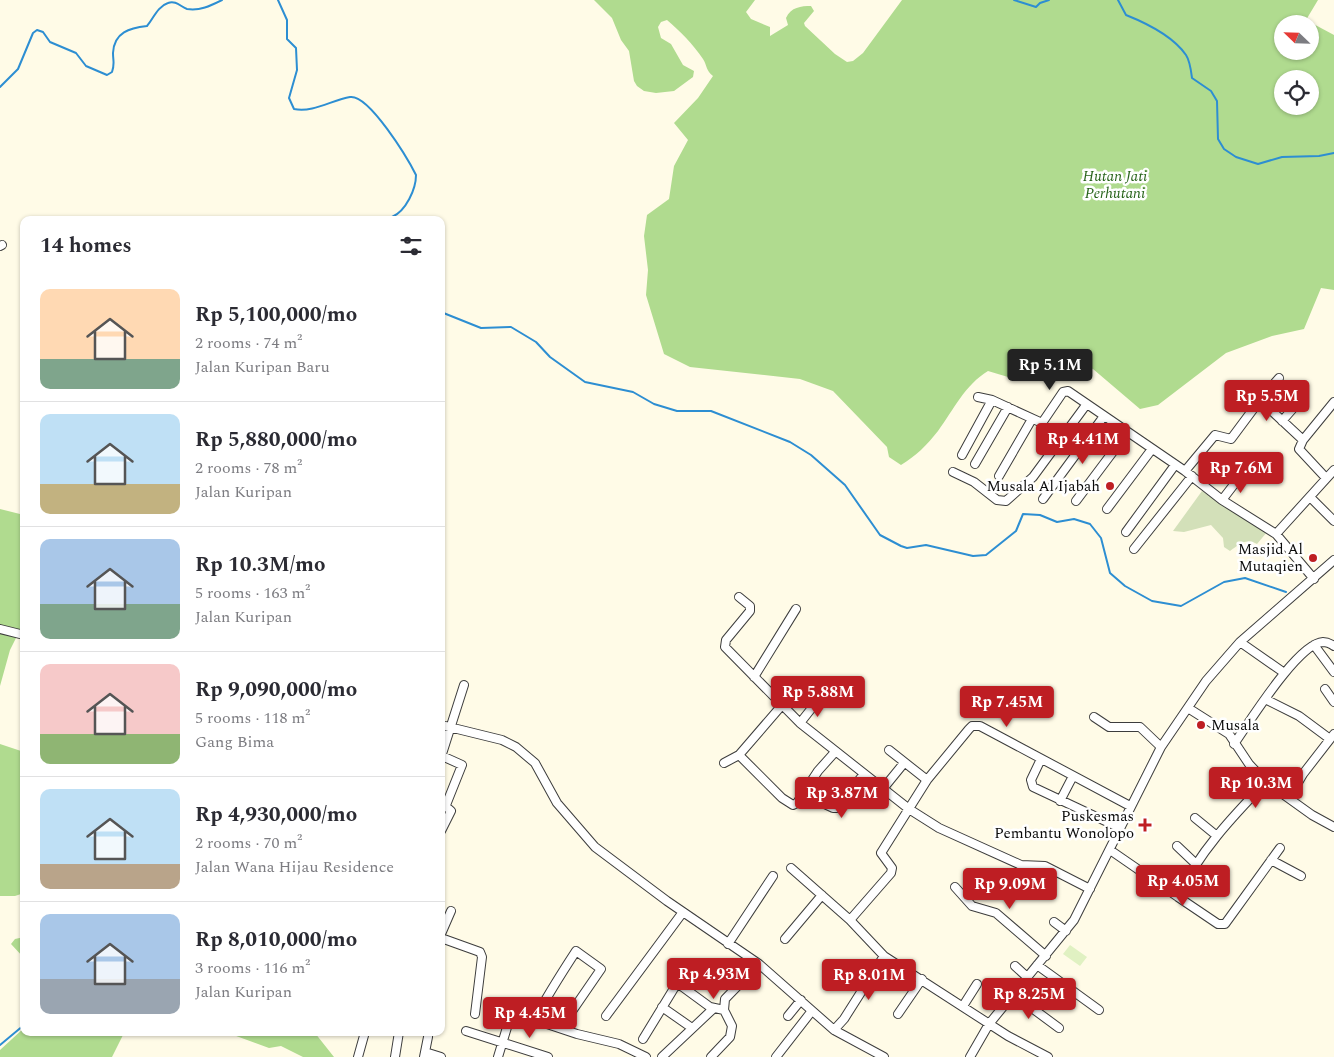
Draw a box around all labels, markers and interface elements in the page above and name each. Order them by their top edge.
north arrow [1274,15,1319,60]
map controls [1274,15,1319,115]
button: locate [1274,70,1319,115]
park label: Hutan Jati Perhutani [1083,165,1147,205]
text: 14 homes [40,230,132,262]
icon: filters [397,232,425,260]
text: Rp 5,100,000/mo [195,299,357,331]
icon: home [80,309,140,369]
text: 2 rooms · 74 m² [195,331,302,355]
pin: Rp 5.1M [1004,348,1096,391]
text: Rp 5.1M [1018,353,1082,377]
text: Jalan Kuripan Baru [195,355,330,379]
pin: Rp 5.5M [1221,380,1313,422]
text: Rp 5.5M [1235,384,1299,408]
pin: Rp 4.41M [1031,422,1135,465]
text: Rp 5,880,000/mo [195,424,357,456]
text: Rp 4.41M [1047,427,1119,451]
icon: home [80,434,140,494]
pin: Rp 7.6M [1195,452,1287,494]
text: 2 rooms · 78 m² [195,456,302,480]
text: Rp 7.6M [1209,456,1273,480]
place label: Musala Al Ijabah [986,475,1100,498]
text: Jalan Kuripan [195,480,292,504]
marker: Musala Al Ijabah [1104,480,1116,492]
place label: Masjid Al Mutaqien [1238,538,1303,578]
text: Rp 10.3M/mo [195,549,325,581]
marker: Masjid Al Mutaqien [1307,552,1319,564]
icon: home [80,559,140,619]
text: 5 rooms · 163 m² [195,581,310,605]
text: Jalan Kuripan [195,605,292,629]
text: Rp 9,090,000/mo [195,674,357,706]
pin: Rp 5.88M [766,676,870,718]
text: Rp 5.88M [782,680,854,704]
icon: home [80,684,140,744]
pin: Rp 7.45M [955,686,1059,728]
text: Rp 7.45M [971,690,1043,714]
text: 5 rooms · 118 m² [195,706,310,730]
place label: Musala [1211,714,1260,737]
marker: Musala [1195,719,1207,731]
text: Gang Bima [195,730,274,754]
pin: Rp 10.3M [1204,766,1308,809]
text: Rp 10.3M [1220,771,1292,795]
pin: Rp 3.87M [790,776,894,819]
text: Rp 3.87M [806,781,878,805]
text: Rp 4,930,000/mo [195,799,357,831]
place label: Puskesmas Pembantu Wonolopo [994,805,1134,845]
icon: home [80,809,140,869]
marker: Puskesmas Pembantu Wonolopo [1138,818,1152,832]
text: 2 rooms · 70 m² [195,831,302,855]
text: Jalan Wana Hijau Residence [195,855,394,879]
pin: Rp 4.05M [1131,864,1235,907]
pin: Rp 9.09M [958,868,1062,910]
text: Rp 4.05M [1147,869,1219,893]
text: Rp 9.09M [974,872,1046,896]
text: Rp 8,010,000/mo [195,924,357,956]
icon: home [80,934,140,994]
text: 3 rooms · 116 m² [195,956,310,980]
pin: Rp 4.93M [662,958,766,1000]
pin: Rp 8.01M [817,958,921,1001]
text: Rp 4.93M [678,962,750,986]
text: Rp 8.01M [833,963,905,987]
pin: Rp 8.25M [977,978,1081,1020]
text: Jalan Kuripan [195,980,292,1004]
text: Rp 8.25M [993,982,1065,1006]
pin: Rp 4.45M [478,996,582,1039]
text: Rp 4.45M [494,1001,566,1025]

